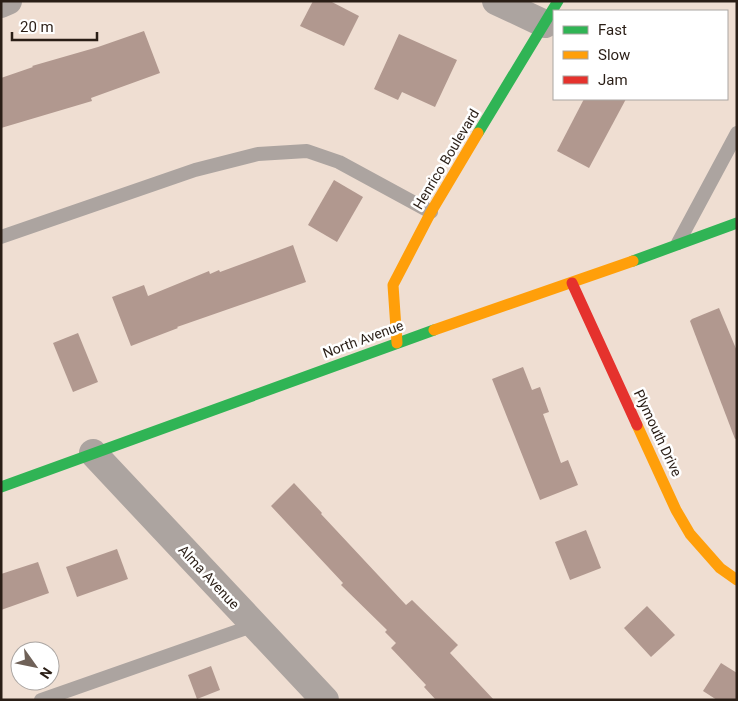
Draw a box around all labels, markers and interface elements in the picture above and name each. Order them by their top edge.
scale bar [12,10,98,42]
legend [553,10,728,100]
text: 20 m [20,18,54,36]
text: Fast [598,21,627,39]
text: Slow [598,46,630,64]
text: Jam [598,71,628,89]
street label: Henrico Boulevard [410,106,482,212]
street label: North Avenue [321,317,405,361]
street label: Plymouth Drive [631,387,685,479]
street label: Alma Avenue [175,542,243,612]
north arrow [10,641,60,691]
text: N [36,665,55,682]

